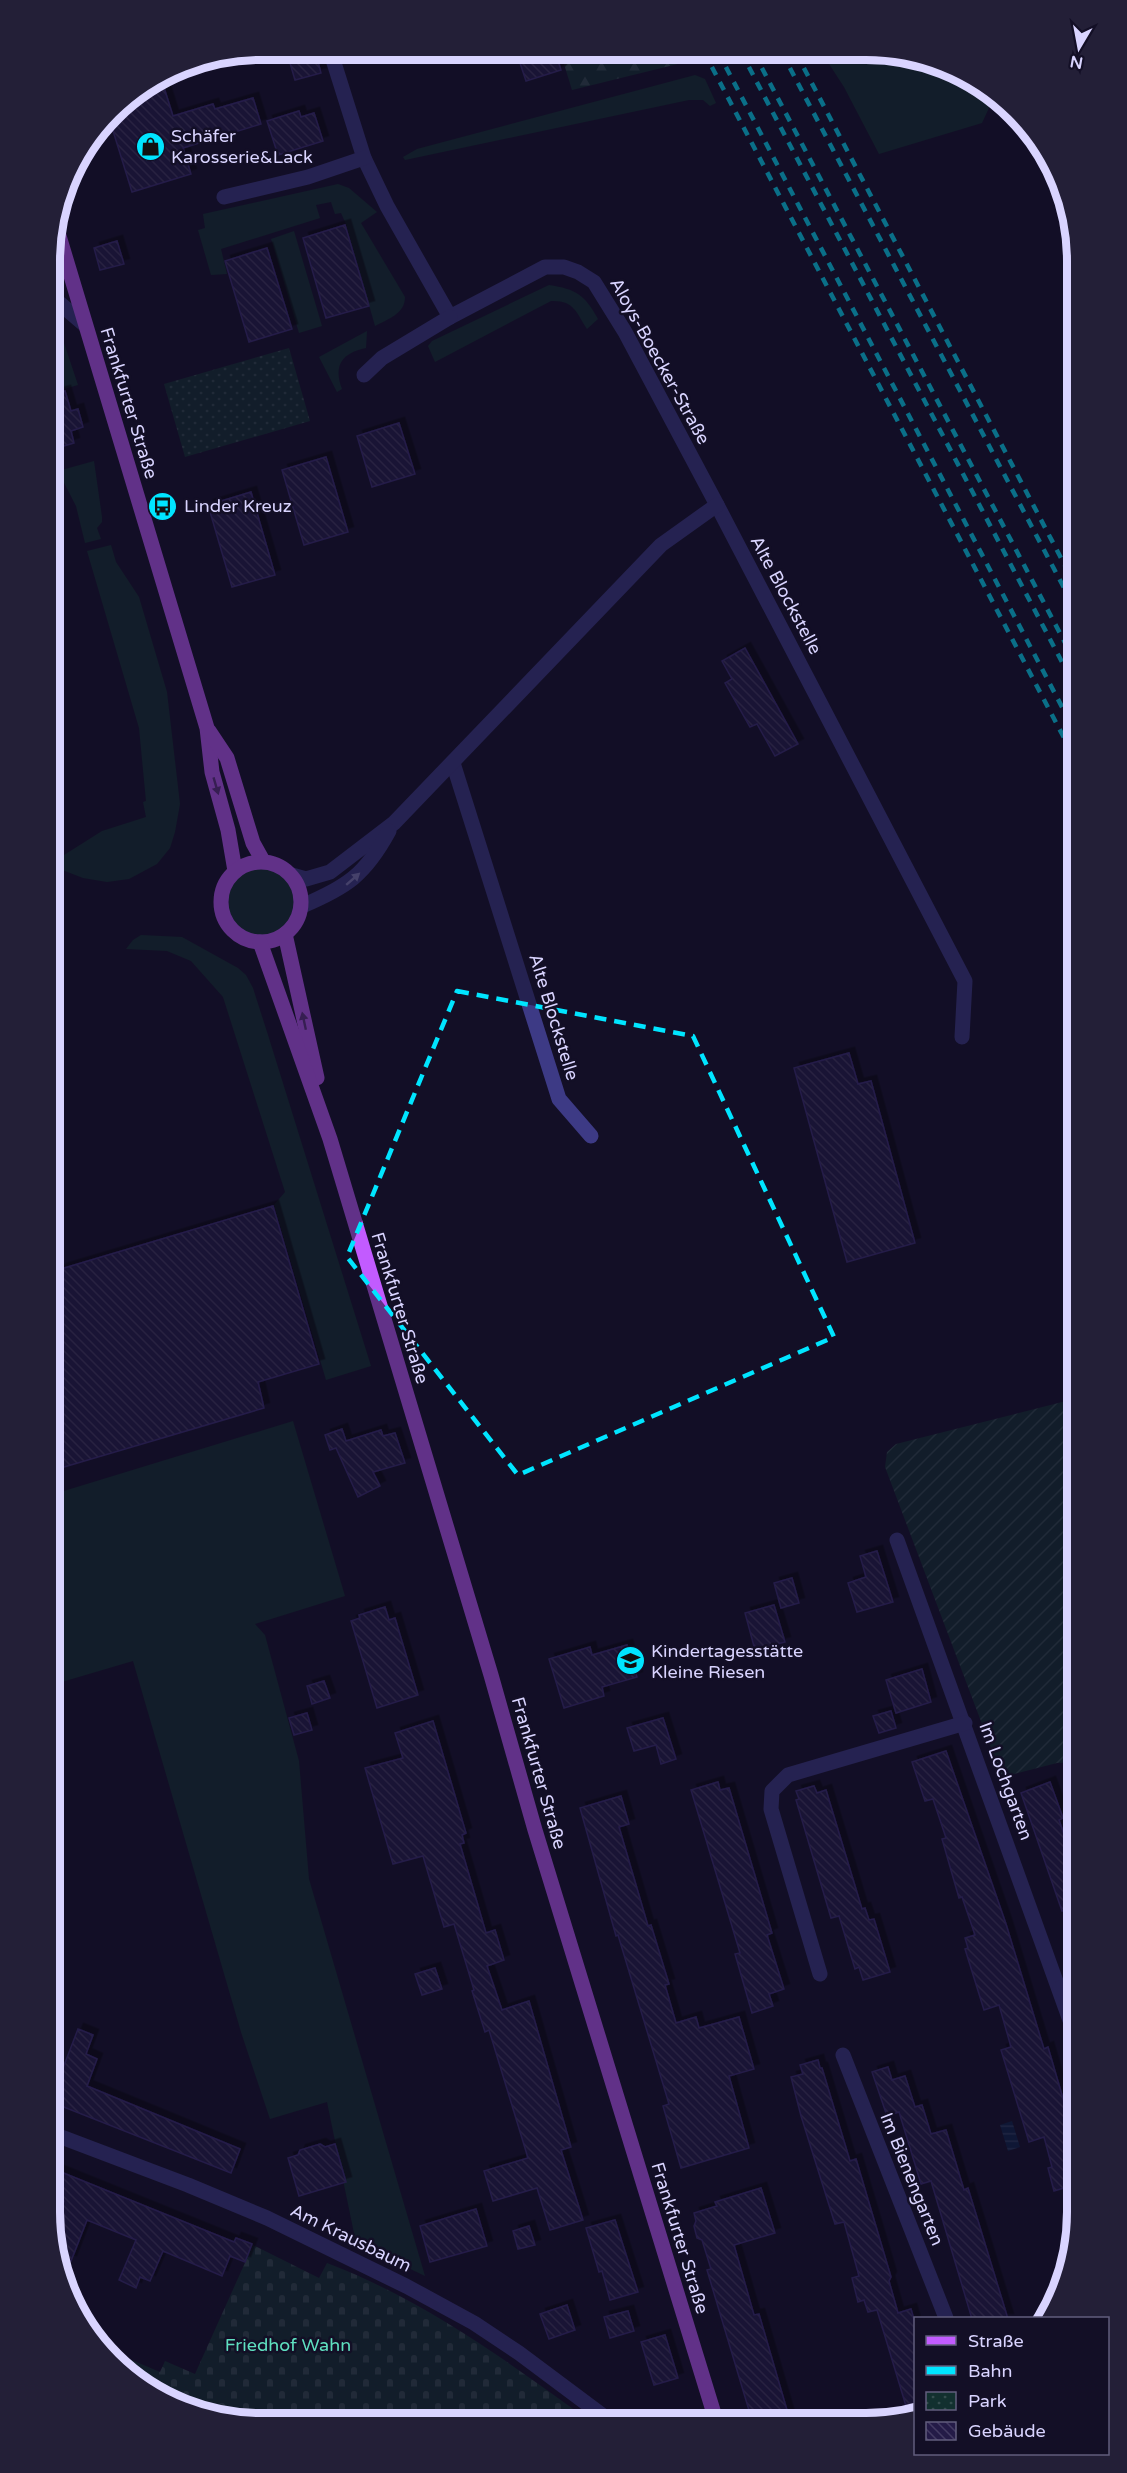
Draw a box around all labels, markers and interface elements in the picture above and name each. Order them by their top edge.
north arrow [1049,18,1109,78]
text: N [1069,51,1085,73]
place label: Schäfer Karosserie&Lack [171,125,313,168]
shop icon: Schäfer Karosserie&Lack [134,130,166,162]
street label: Aloys-Boecker-Straße [605,274,715,448]
street label: Frankfurter Straße [95,325,163,481]
bus stop icon: Linder Kreuz [147,490,179,522]
place label: Linder Kreuz [184,495,292,517]
street label: Alte Blockstelle [745,532,827,658]
one-way arrow [212,777,221,795]
one-way arrow [345,873,360,886]
street label: Alte Blockstelle [524,951,584,1083]
one-way arrow [299,1011,309,1030]
street label: Frankfurter Straße [366,1230,434,1386]
place label: Kindertagesstätte Kleine Riesen [651,1640,803,1683]
school or university icon: Kindertagesstätte Kleine Riesen [614,1645,646,1677]
street label: Frankfurter Straße [507,1694,571,1852]
street label: Im Lochgarten [974,1719,1038,1843]
street label: Im Bienengarten [875,2109,949,2249]
street label: Frankfurter Straße [646,2160,714,2316]
street label: Am Krausbaum [287,2199,415,2277]
legend [914,2317,1109,2455]
text: Straße [968,2330,1024,2352]
park label: Friedhof Wahn [225,2334,351,2356]
text: Bahn [968,2360,1013,2382]
text: Park [968,2390,1007,2412]
text: Gebäude [968,2420,1046,2442]

